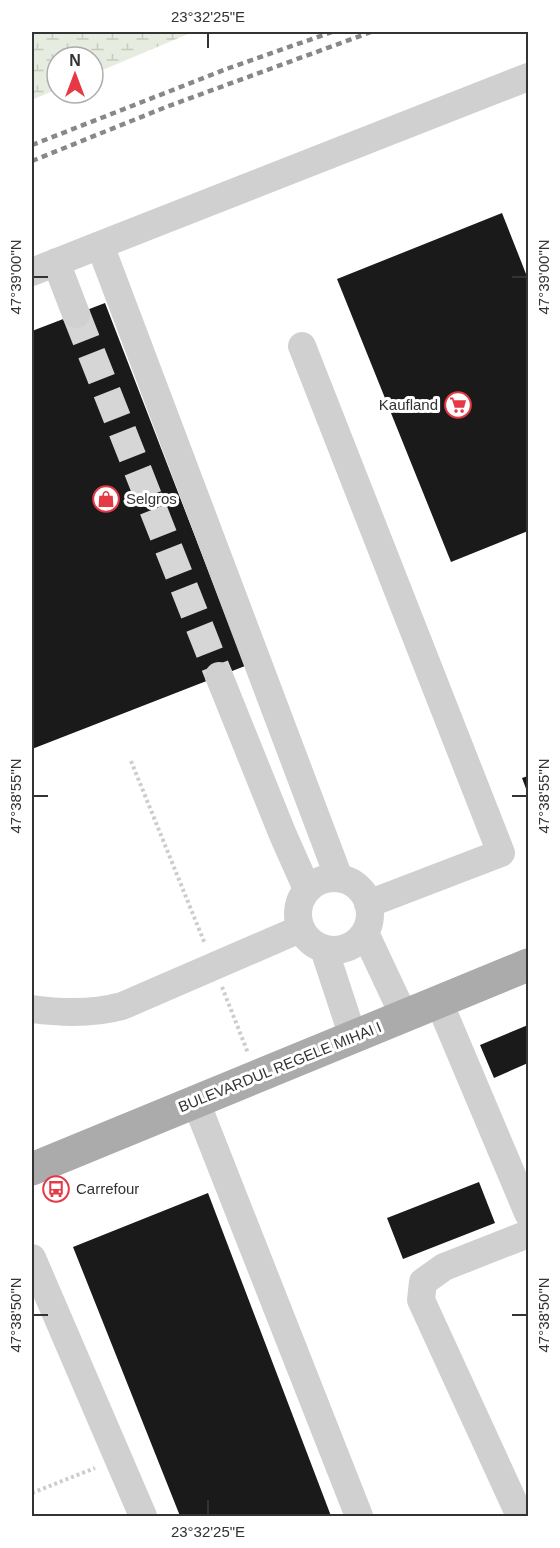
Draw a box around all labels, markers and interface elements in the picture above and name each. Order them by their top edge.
text: 23°32'25"E [171,8,245,25]
north arrow [45,45,105,105]
text: N [69,52,81,69]
text: 47°39'00"N [7,239,24,315]
text: 47°39'00"N [535,239,552,315]
supermarket icon: Kaufland [443,390,473,420]
place label: Kaufland [379,396,438,413]
shop icon: Selgros [91,484,121,514]
place label: Selgros [126,490,177,507]
text: 47°38'55"N [7,758,24,834]
text: 47°38'55"N [535,758,552,834]
street label: BULEVARDUL REGELE MIHAI I [176,1018,384,1115]
bus stop icon: Carrefour [41,1174,71,1204]
place label: Carrefour [76,1180,139,1197]
text: 47°38'50"N [7,1277,24,1353]
text: 47°38'50"N [535,1277,552,1353]
text: 23°32'25"E [171,1523,245,1540]

